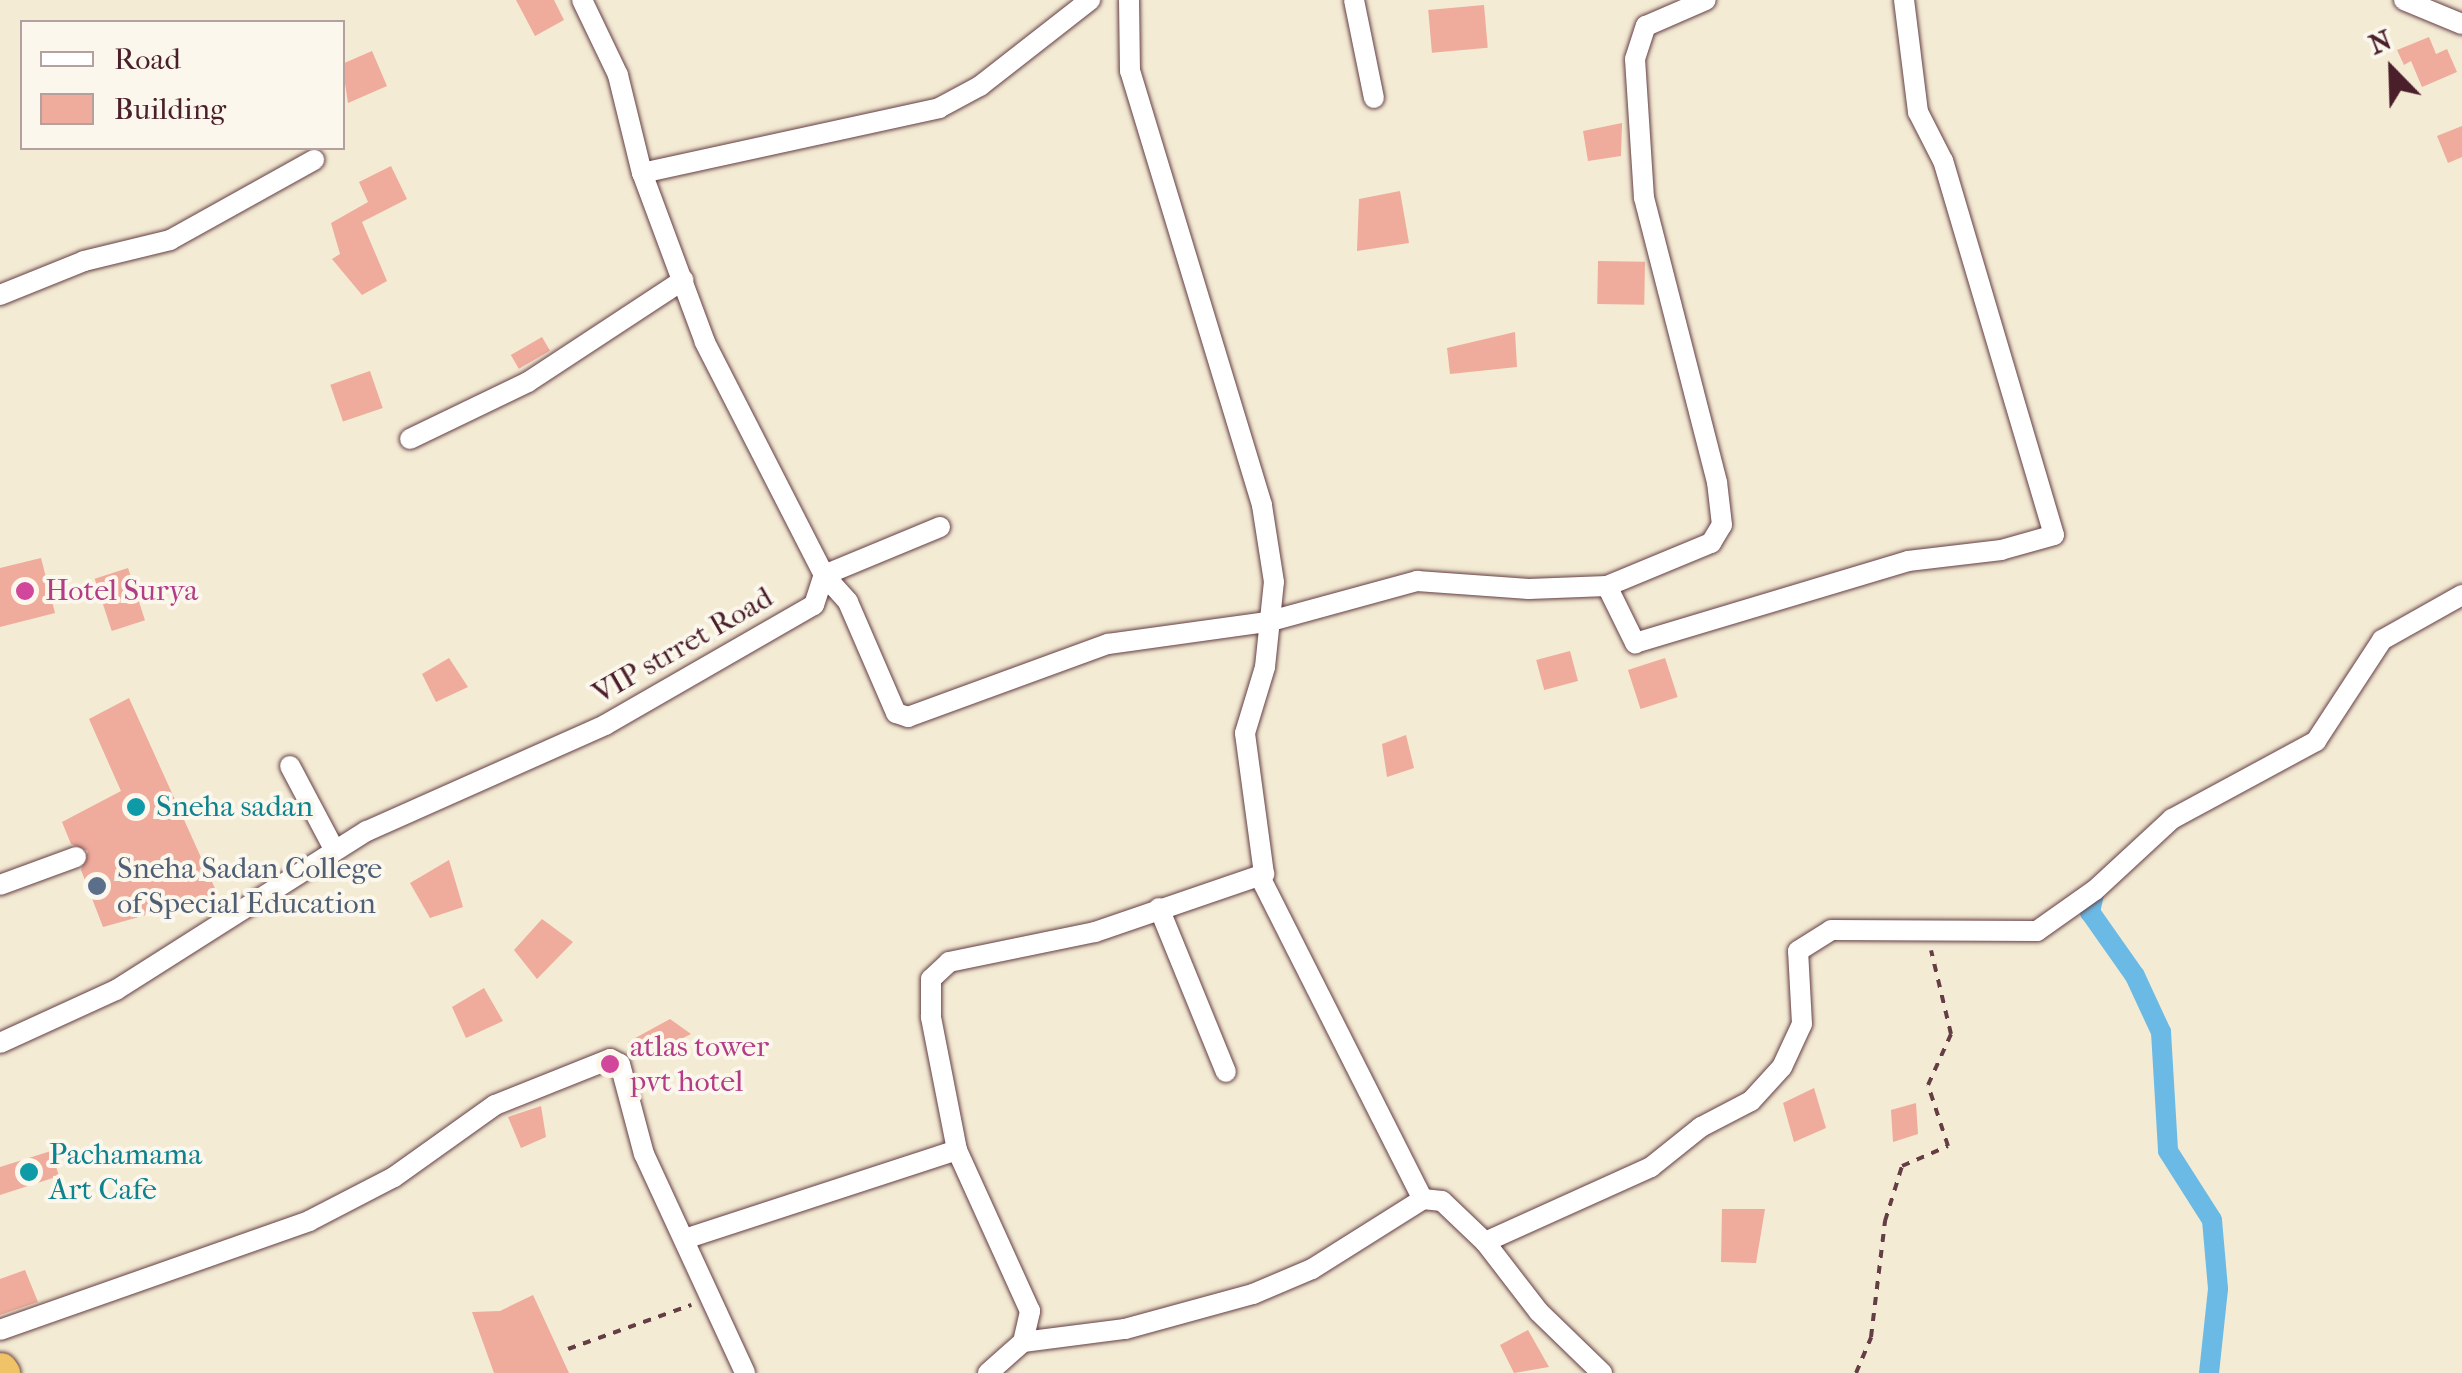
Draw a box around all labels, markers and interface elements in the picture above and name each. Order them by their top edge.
legend [20,20,345,150]
north arrow [2342,20,2442,120]
text: N [2364,23,2396,61]
text: Road [114,42,181,77]
text: Building [114,92,226,127]
place label: Hotel Surya [45,573,198,609]
marker: Hotel Surya [14,580,36,602]
street label: VIP strret Road [587,580,779,712]
place label: Sneha sadan [156,789,313,825]
marker: Sneha sadan [125,796,147,818]
place label: Sneha Sadan College of Special Education [117,851,382,922]
marker: Sneha Sadan College of Special Education [86,875,108,897]
place label: atlas tower pvt hotel [630,1029,769,1100]
marker: atlas tower pvt hotel [599,1053,621,1075]
place label: Pachamama Art Cafe [49,1137,202,1208]
marker: Pachamama Art Cafe [18,1161,40,1183]

